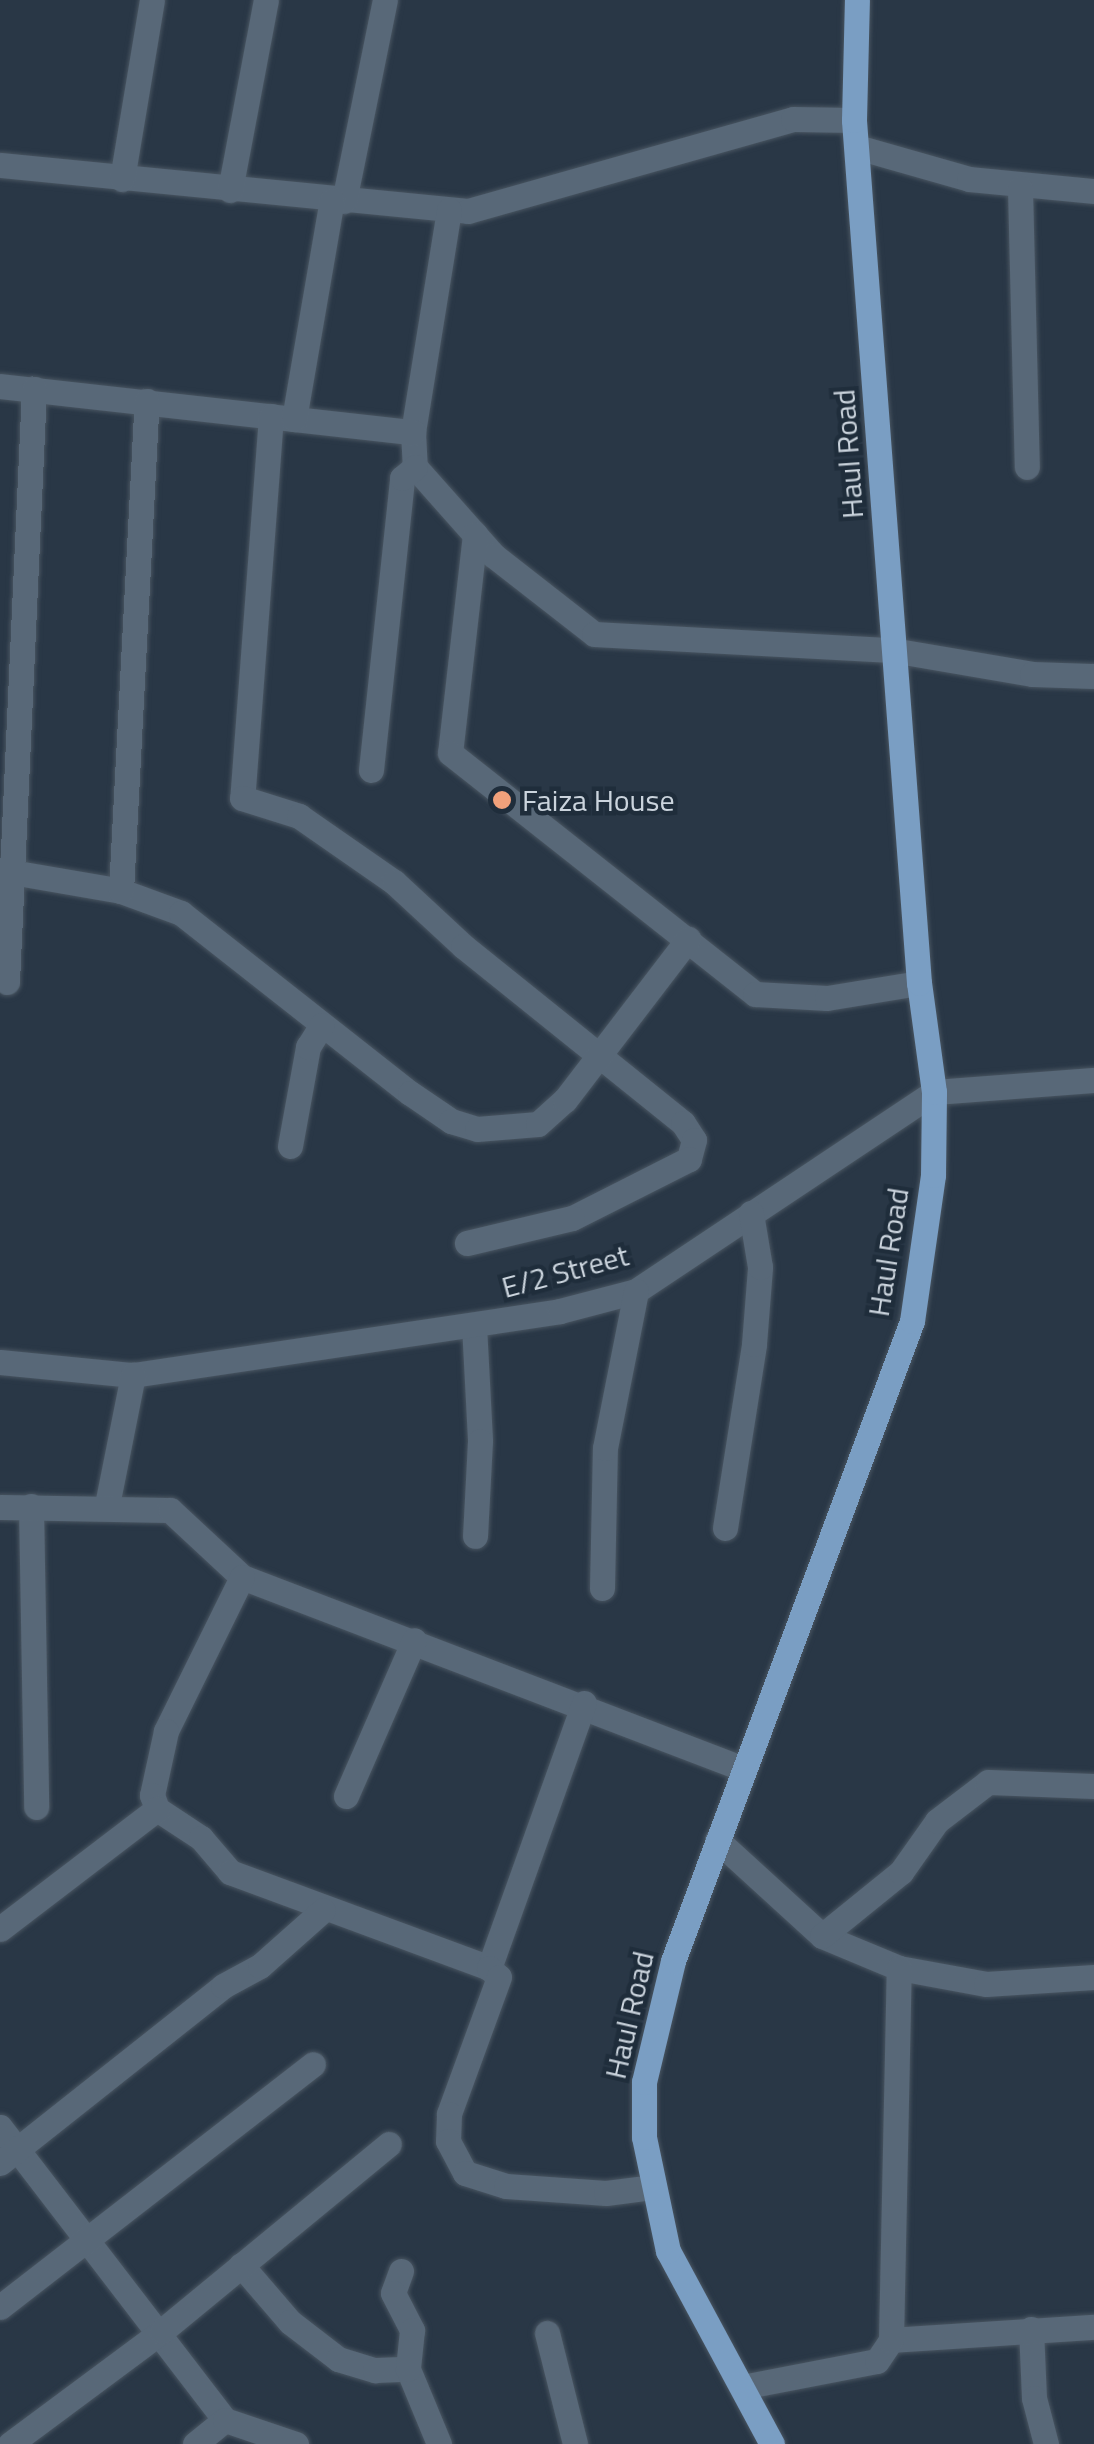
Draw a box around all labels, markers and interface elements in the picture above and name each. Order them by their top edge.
street label: Haul Road [826,388,870,520]
place label: Faiza House [522,782,675,818]
marker: Faiza House [491,789,513,811]
street label: Haul Road [860,1185,916,1319]
street label: E/2 Street [498,1237,632,1305]
street label: Haul Road [597,1948,661,2082]

